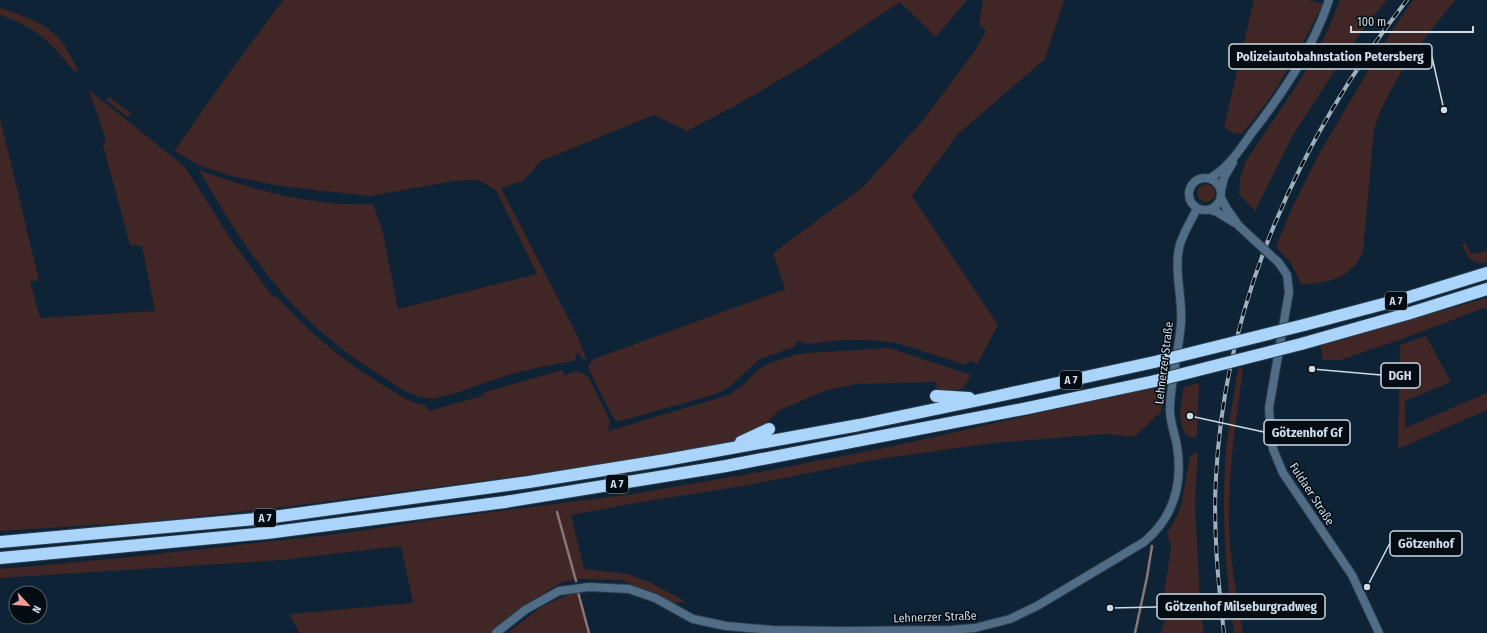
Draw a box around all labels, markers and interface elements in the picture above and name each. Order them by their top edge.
scale bar [1351,8,1473,34]
text: 100 m [1357,15,1386,29]
callout: Polizeiautobahnstation Petersberg [1229,44,1432,69]
text: Polizeiautobahnstation Petersberg [1236,49,1424,64]
road number: A 7 [1385,292,1407,310]
street label: Lehnerzer Straße [1152,321,1176,405]
callout: DGH [1381,363,1420,388]
text: DGH [1388,368,1412,383]
road number: A 7 [1060,371,1082,389]
callout: Götzenhof Gf [1264,420,1350,445]
text: Götzenhof Gf [1272,425,1344,440]
street label: Fuldaer Straße [1287,460,1337,528]
road number: A 7 [606,475,628,493]
road number: A 7 [254,509,276,527]
callout: Götzenhof [1390,531,1462,556]
text: Götzenhof [1398,536,1456,551]
north arrow [8,585,48,625]
callout: Götzenhof Milseburgradweg [1157,594,1325,619]
text: Götzenhof Milseburgradweg [1165,599,1318,614]
text: N [29,603,44,615]
street label: Lehnerzer Straße [893,609,977,625]

